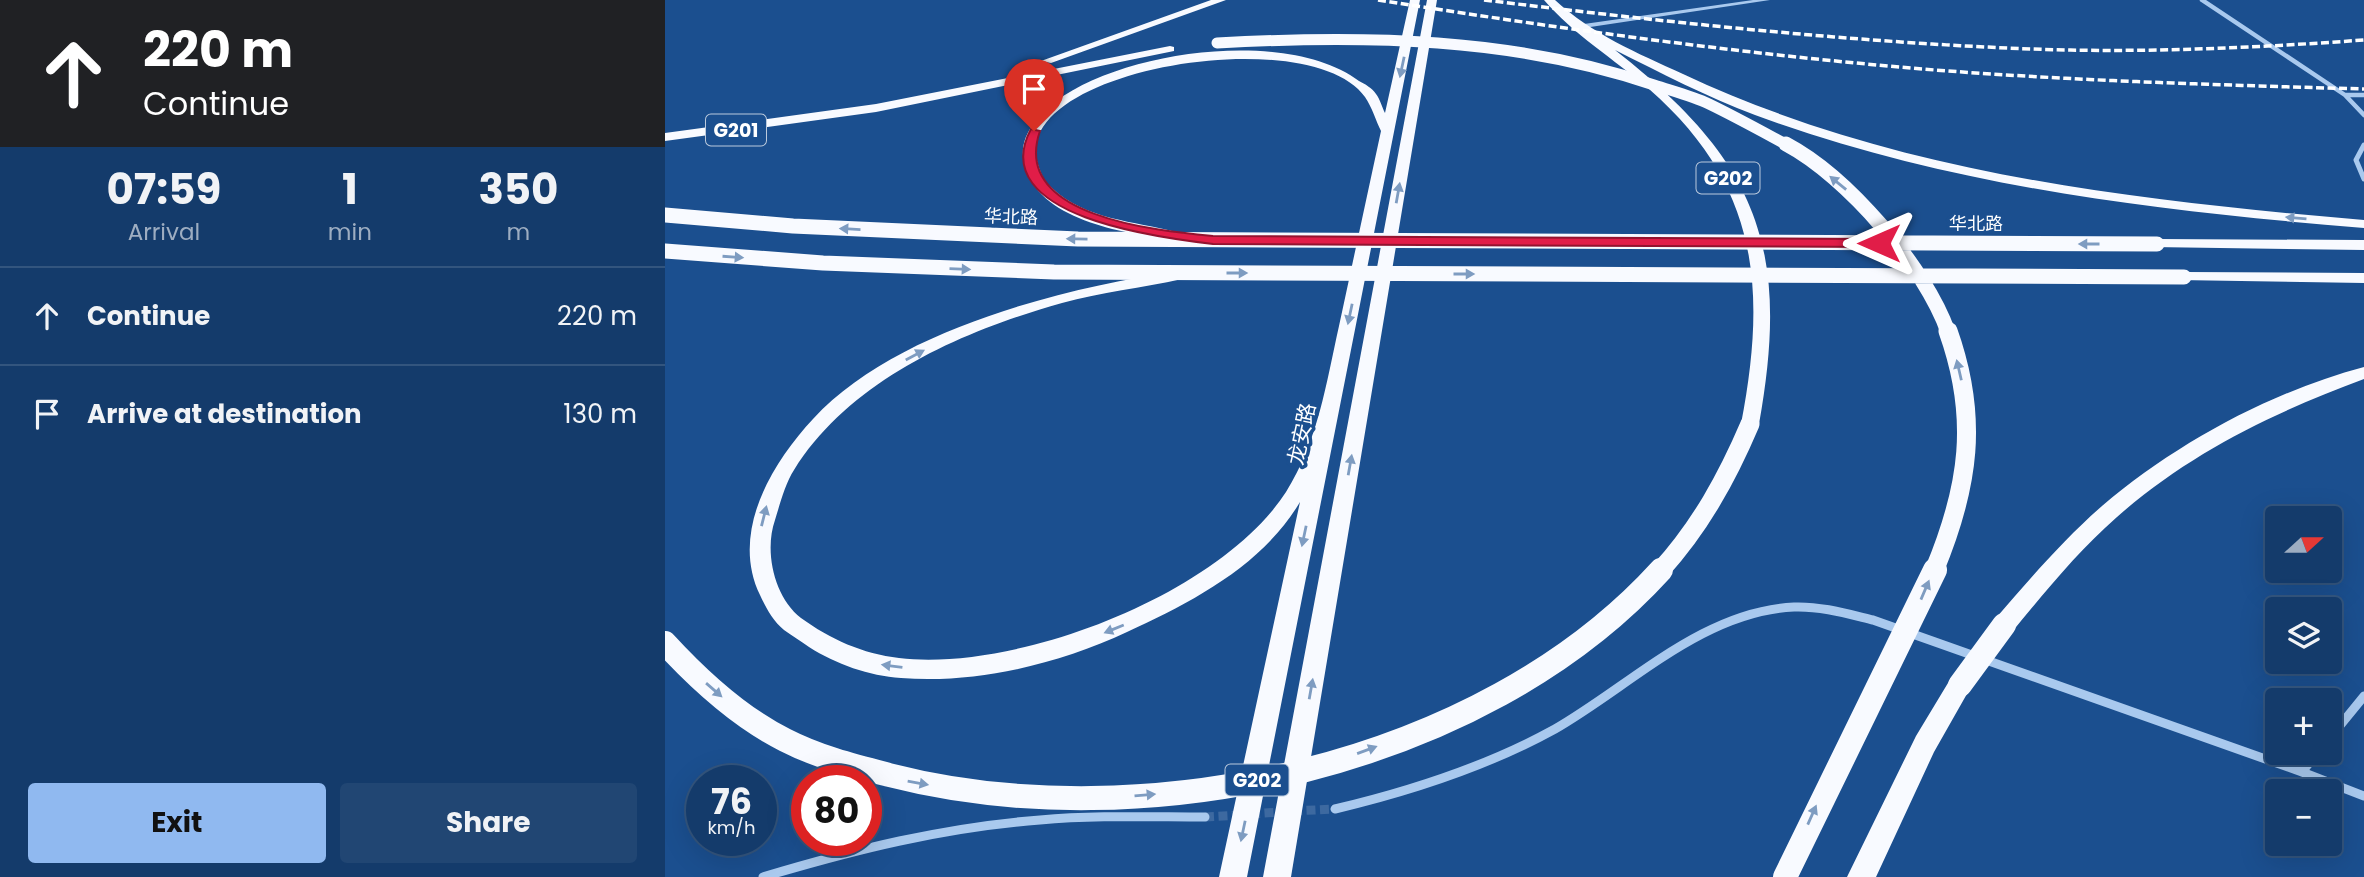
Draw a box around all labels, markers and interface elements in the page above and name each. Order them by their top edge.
text: 220 m [143,16,293,84]
icon: ahead [28,28,119,119]
one-way arrow [1396,56,1407,78]
pin [1004,59,1064,131]
icon: arrive [1015,70,1053,108]
text: Continue [143,81,289,126]
road number: G201 [706,114,766,146]
text: 07:59 [106,160,221,219]
text: 1 [342,160,358,219]
text: 350 [478,160,559,219]
road number: G202 [1697,162,1759,194]
one-way arrow [1829,176,1846,191]
one-way arrow [1393,182,1404,204]
street label: 华北路 [984,203,1038,230]
position arrow [1842,206,1916,280]
street label: 华北路 [1949,211,2003,236]
one-way arrow [2285,212,2307,223]
text: Arrival [128,216,200,248]
text: min [328,216,372,248]
text: m [507,216,530,248]
one-way arrow [839,224,861,235]
one-way arrow [1066,233,1088,245]
one-way arrow [2077,238,2099,250]
one-way arrow [722,251,744,262]
one-way arrow [949,264,971,275]
one-way arrow [1226,267,1248,279]
one-way arrow [1453,268,1475,280]
icon: ahead [28,297,66,335]
text: Continue [87,298,210,334]
text: 220 m [557,298,637,334]
one-way arrow [1345,303,1356,325]
one-way arrow [905,349,925,360]
one-way arrow [1954,359,1965,381]
icon: arrive [28,395,66,433]
text: Arrive at destination [87,396,362,432]
text: 130 m [563,396,637,432]
street label: 龙安路 [1281,400,1322,468]
one-way arrow [1345,454,1356,476]
one-way arrow [759,505,770,527]
north arrow [2265,506,2341,583]
map controls [2265,506,2342,856]
one-way arrow [1299,525,1310,547]
one-way arrow [1920,579,1931,600]
button: layers [2265,597,2342,674]
one-way arrow [1103,624,1124,635]
one-way arrow [881,660,903,671]
one-way arrow [1305,678,1316,700]
one-way arrow [705,682,722,697]
button: + [2265,688,2342,765]
one-way arrow [1357,745,1378,756]
road number: G202 [1225,764,1289,796]
speed limit sign: 80 [791,765,882,856]
text: 76 [711,777,752,826]
one-way arrow [907,778,929,789]
button: − [2265,779,2342,856]
button: Exit [28,783,326,863]
button: Share [340,783,637,863]
one-way arrow [1134,789,1156,800]
one-way arrow [1807,804,1818,825]
text: km/h [708,815,755,840]
one-way arrow [1237,820,1248,842]

